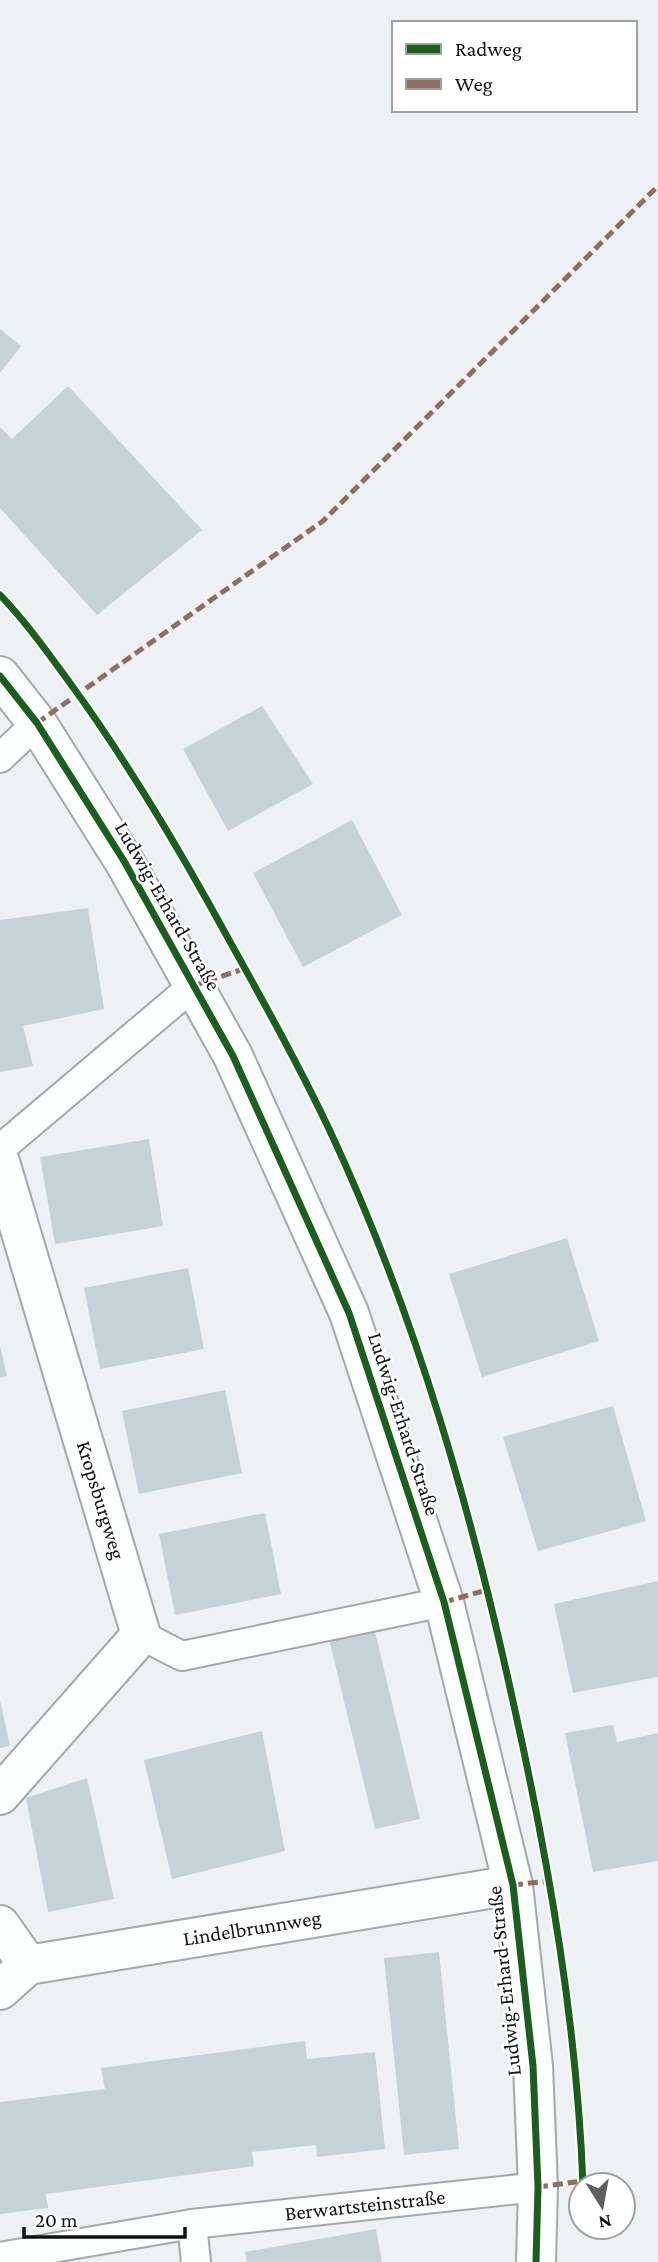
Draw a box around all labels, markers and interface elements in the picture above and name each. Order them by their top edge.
legend [392,21,637,112]
text: Radweg [455,37,522,61]
text: Weg [455,72,493,96]
street label: Ludwig-Erhard-Straße [110,817,226,995]
street label: Ludwig-Erhard-Straße [363,1329,445,1519]
street label: Kropsburgweg [72,1438,130,1562]
street label: Ludwig-Erhard-Straße [482,1885,526,2077]
street label: Lindelbrunnweg [181,1905,323,1951]
north arrow [567,2171,637,2241]
street label: Berwartsteinstraße [283,2185,447,2225]
scale bar [24,2196,186,2240]
text: 20 m [35,2208,78,2232]
text: N [597,2211,614,2234]

